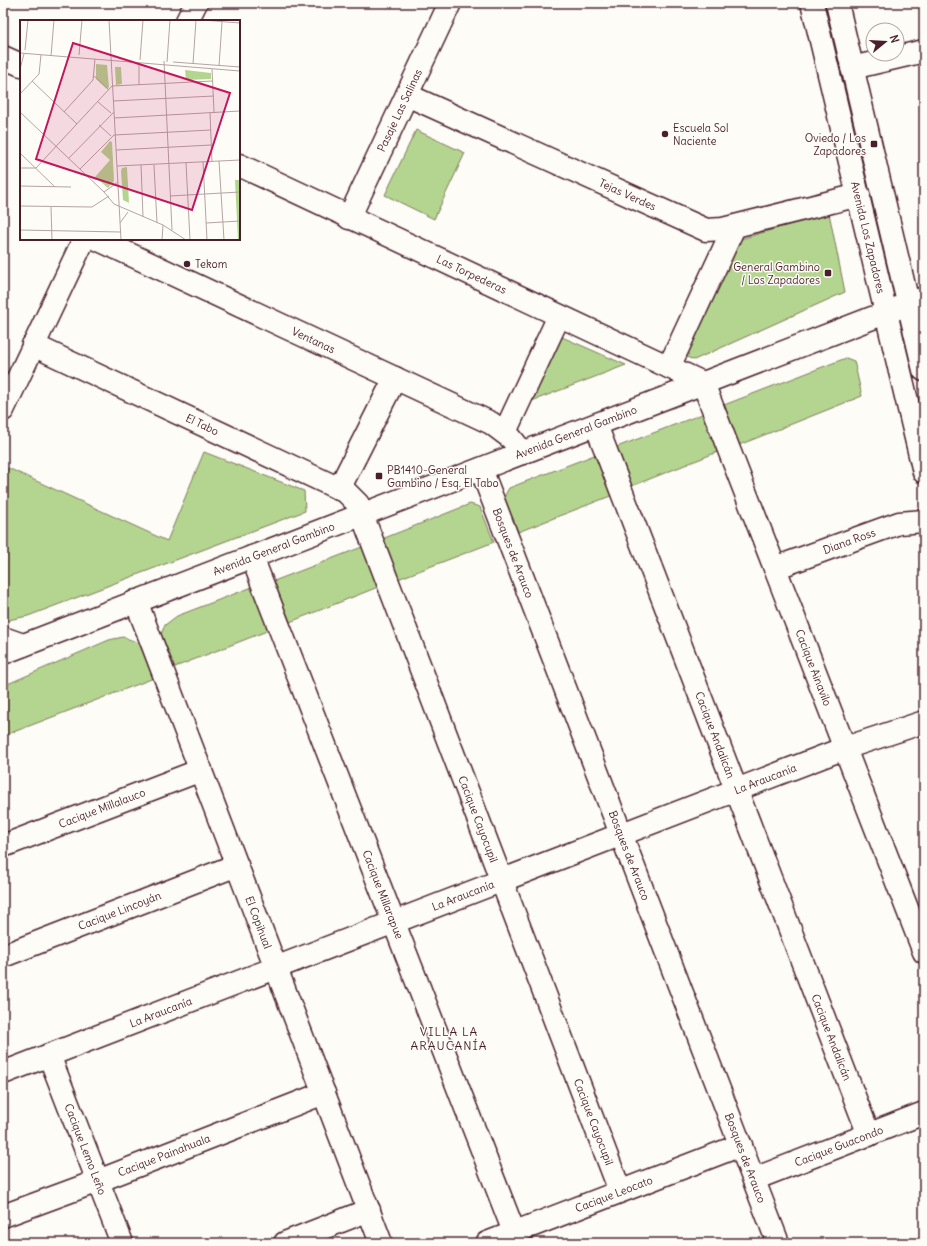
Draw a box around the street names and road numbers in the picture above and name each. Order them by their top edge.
street label: Pasaje Las Salinas [374,67,425,154]
street label: Tejas Verdes [597,176,658,214]
street label: Avenida Los Zapadores [848,180,888,295]
street label: Las Torpederas [434,252,509,297]
street label: Ventanas [290,324,338,356]
street label: Avenida General Gambino [513,402,639,462]
street label: El Tabo [183,411,221,438]
street label: Bosques de Arauco [490,506,537,600]
street label: Avenida General Gambino [211,519,337,579]
street label: Diana Ross [821,525,877,557]
street label: Cacique Ainavilo [792,627,835,708]
street label: Cacique Andalicán [692,690,738,780]
street label: La Araucanía [732,760,798,797]
street label: Cacique Cayocupil [455,774,501,864]
street label: Cacique Millalauco [57,785,147,831]
street label: Bosques de Arauco [606,809,653,902]
street label: Cacique Millarapue [359,848,407,941]
street label: La Araucanía [430,877,496,914]
street label: Cacique Lincoyán [76,888,163,933]
street label: El Copihual [242,894,275,951]
street label: Cacique Andalicán [808,992,854,1083]
street label: La Araucanía [127,994,194,1031]
street label: Cacique Cayocupil [571,1077,616,1167]
street label: Cacique Lemo Leño [62,1102,110,1197]
street label: Bosques de Arauco [722,1111,769,1205]
street label: Cacique Guacondo [793,1123,885,1170]
street label: Cacique Painahuala [116,1131,212,1180]
street label: Cacique Leocato [573,1173,655,1215]

